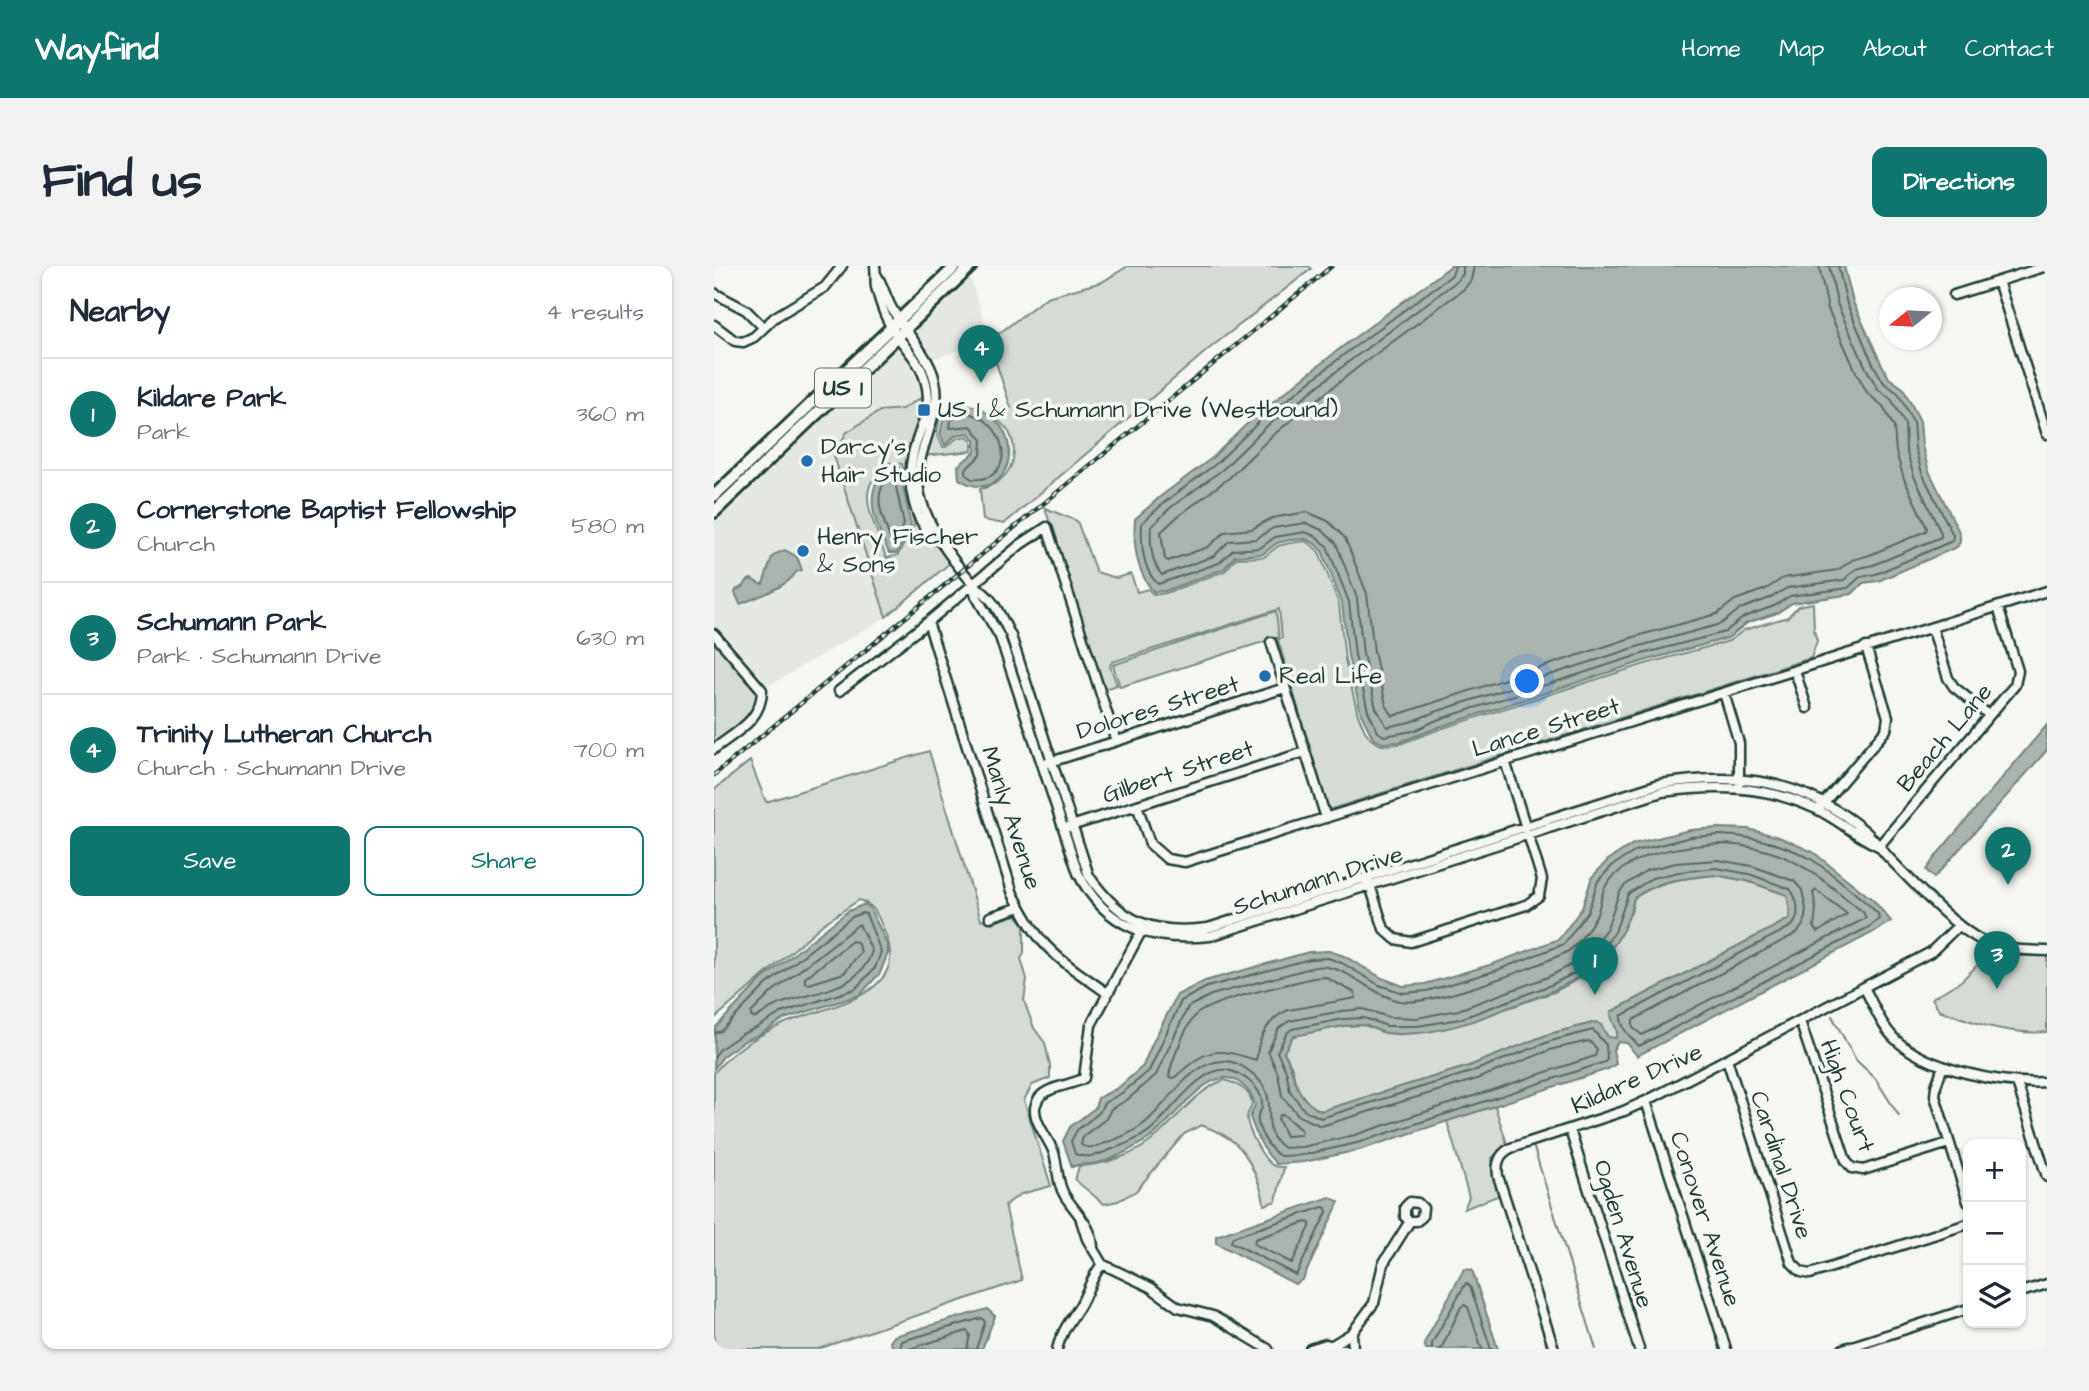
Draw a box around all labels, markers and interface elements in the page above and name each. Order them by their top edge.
text: Wayfind [35,26,159,72]
text: Home [1681,32,1741,66]
text: Map [1779,32,1824,66]
text: About [1862,32,1927,66]
text: Contact [1965,32,2054,66]
button: Directions [1872,147,2047,217]
text: Find us [42,148,202,216]
north arrow [1879,287,1942,350]
text: Nearby [70,291,170,333]
text: 4 results [546,296,644,328]
pin: 4 [958,325,1004,383]
road number: US 1 [815,368,871,407]
text: Kildare Park [137,380,286,416]
place label: US 1 & Schumann Drive (Westbound) [938,393,1338,427]
text: 1 [92,398,94,430]
text: 360 m [576,398,644,430]
marker: US 1 & Schumann Drive (Westbound) [916,402,932,418]
text: Park [137,416,190,448]
place label: Darcy's Hair Studio [821,430,941,492]
marker: Darcy's Hair Studio [799,453,815,469]
text: Cornerstone Baptist Fellowship [137,492,516,528]
text: 2 [86,510,100,542]
text: 580 m [571,510,644,542]
place label: Henry Fischer & Sons [817,520,978,582]
text: Church [137,528,215,560]
marker: Henry Fischer & Sons [795,543,811,559]
text: Schumann Park [137,604,326,640]
text: 3 [87,622,99,654]
text: 630 m [576,622,644,654]
text: Park · Schumann Drive [137,640,382,672]
place label: Real Life [1279,659,1382,693]
your location [1510,664,1544,698]
street label: Dolores Street [1073,667,1244,749]
marker: Real Life [1257,668,1273,684]
street label: Beach Lane [1889,676,2001,800]
street label: Lance Street [1468,689,1624,767]
text: Trinity Lutheran Church [137,716,431,752]
street label: Gilbert Street [1098,731,1258,812]
text: 4 [85,734,101,766]
text: 700 m [574,734,644,766]
street label: Manly Avenue [971,742,1050,894]
text: Church · Schumann Drive [137,752,406,784]
button: Save [70,826,350,896]
button: Share [364,826,644,896]
pin: 2 [1985,827,2031,885]
street label: Schumann Drive [1229,837,1407,925]
pin: 3 [1974,931,2020,989]
pin: 1 [1572,937,1618,995]
street label: Kildare Drive [1566,1035,1708,1123]
street label: High Court [1810,1035,1883,1158]
street label: Cardinal Drive [1741,1087,1821,1243]
street label: Conover Avenue [1661,1127,1749,1311]
map controls [1963,1139,2026,1328]
button: + [1963,1139,2026,1202]
street label: Ogden Avenue [1583,1156,1662,1313]
button: − [1963,1202,2026,1265]
button: layers [1963,1265,2026,1328]

